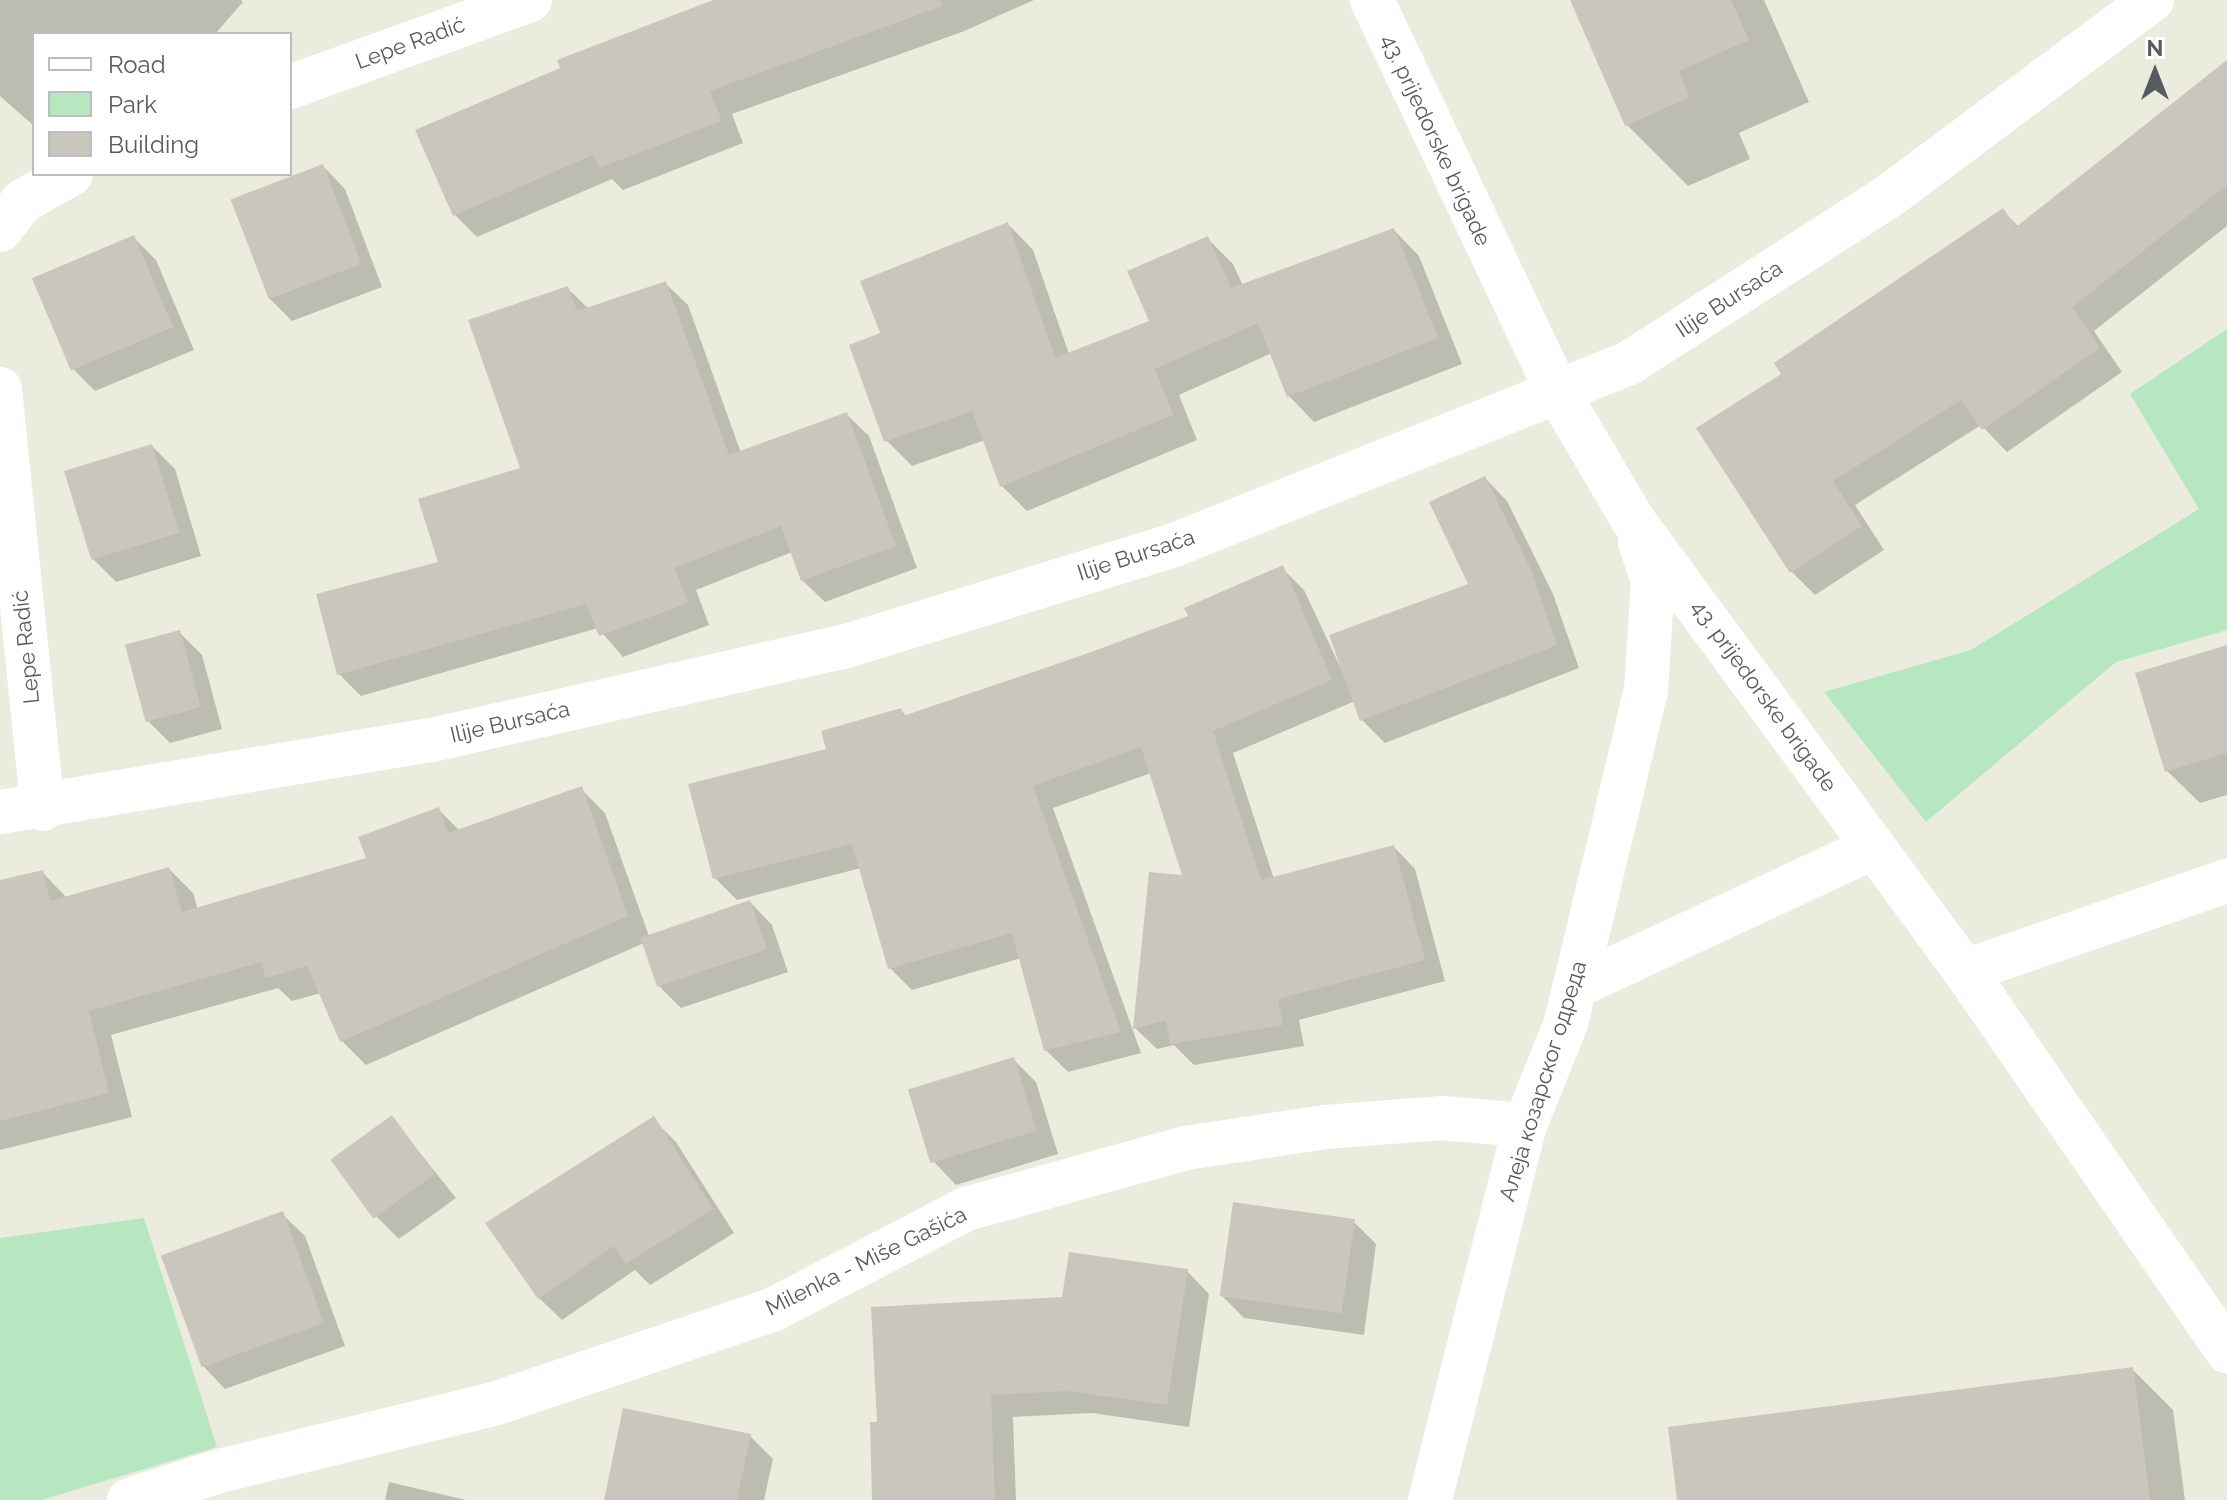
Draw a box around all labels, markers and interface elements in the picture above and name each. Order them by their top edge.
street label: Lepe Radić [352,11,468,75]
street label: 43. prijedorske brigade [1375,30,1497,250]
legend [32,32,292,176]
north arrow [2115,32,2195,112]
text: N [2147,35,2163,61]
text: Road [108,50,166,79]
text: Park [108,90,157,119]
text: Building [108,130,199,159]
street label: Ilije Bursaća [1671,255,1787,343]
street label: Ilije Bursaća [1074,524,1198,586]
street label: Lepe Radić [7,589,45,705]
street label: 43. prijedorske brigade [1686,595,1842,797]
street label: Ilije Bursaća [448,695,572,749]
street label: Алеја козарског одреда [1494,958,1592,1204]
street label: Milenka - Miše Gašića [761,1201,971,1321]

